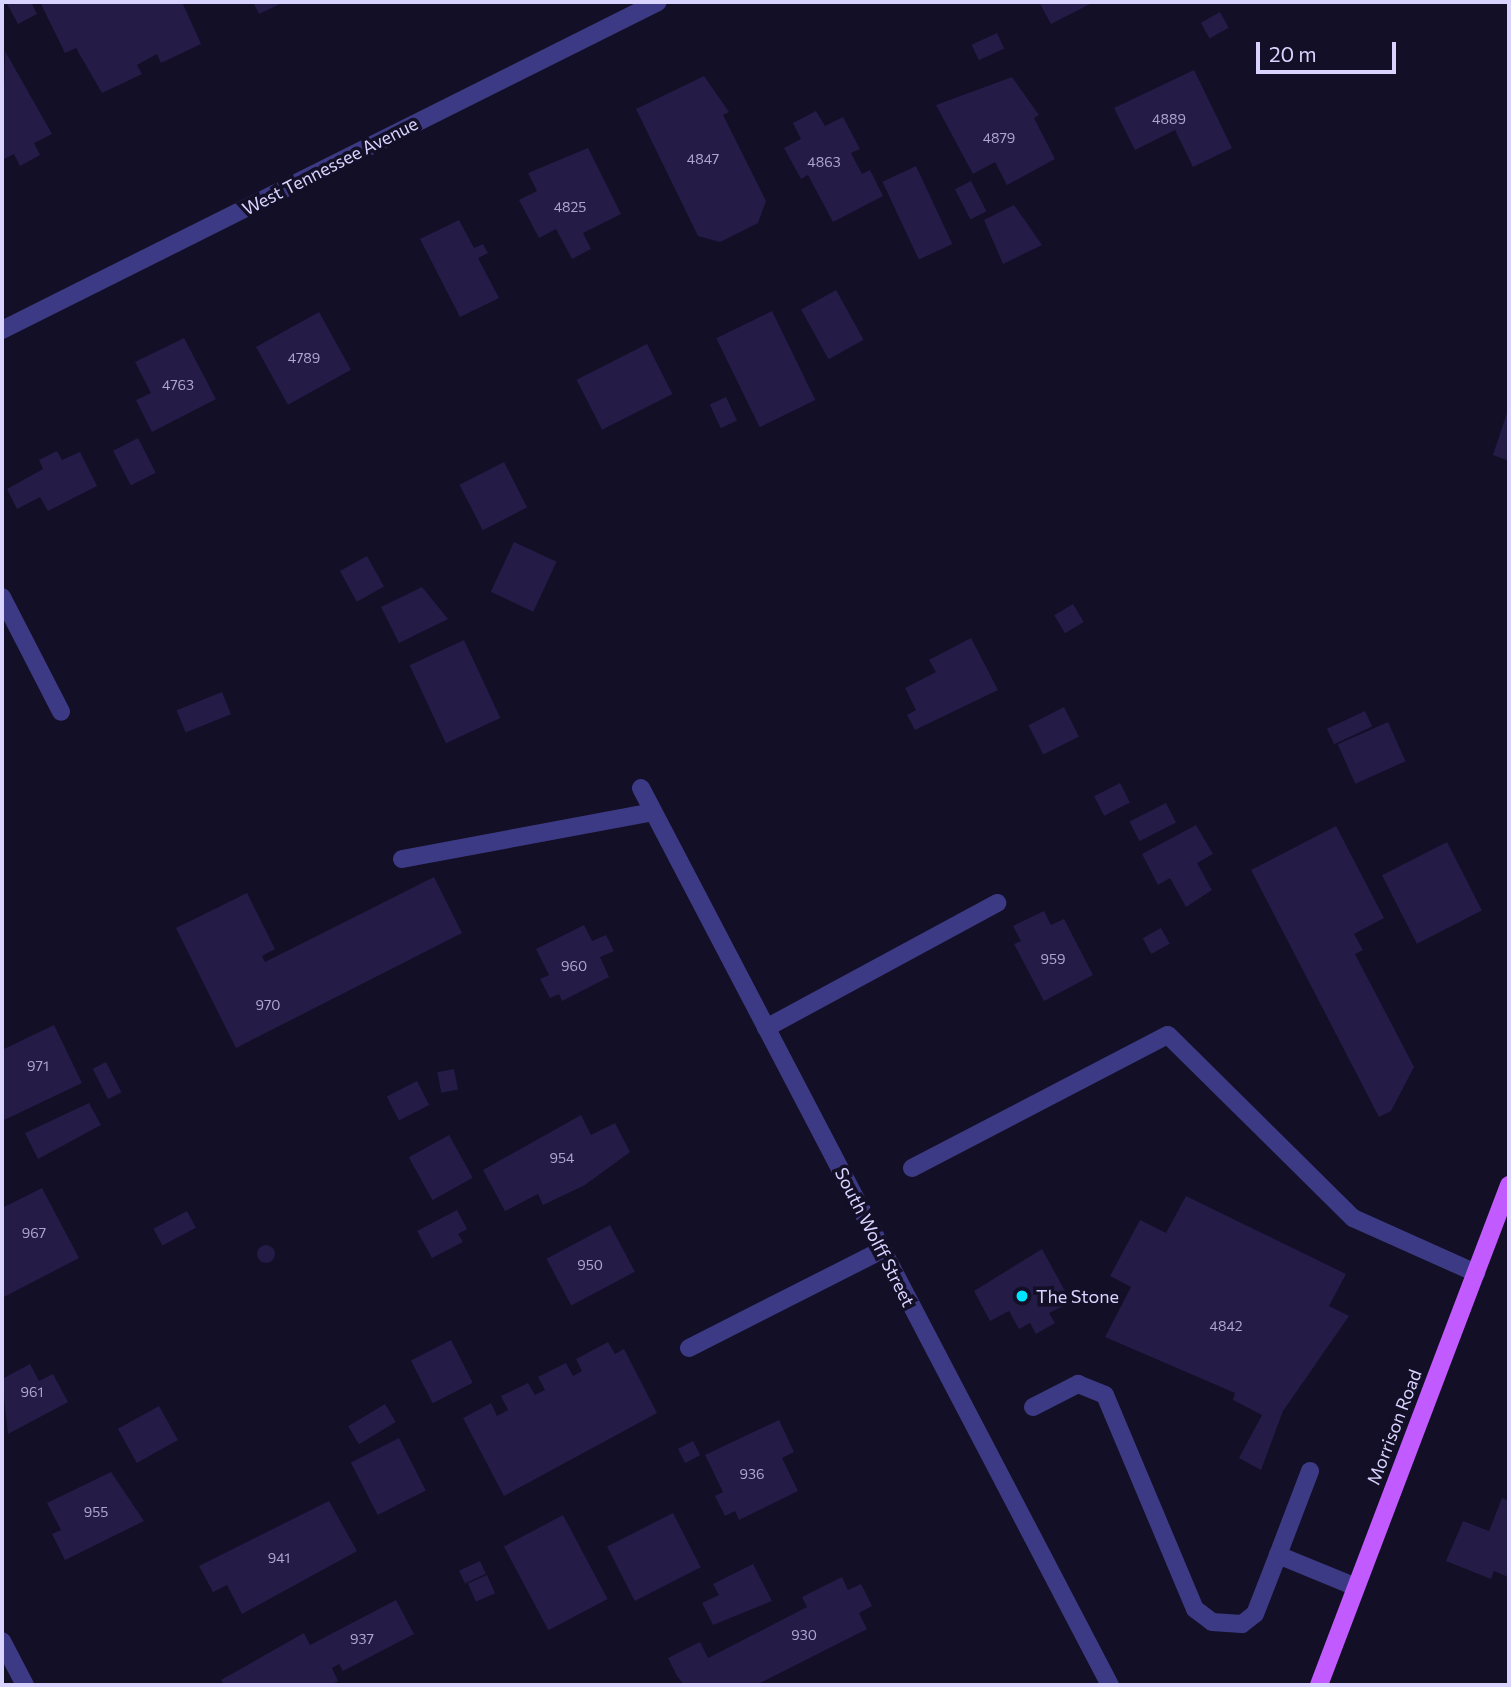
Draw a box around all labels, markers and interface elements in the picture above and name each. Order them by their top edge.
scale bar [1259,28,1399,72]
text: 20 m [1269,41,1317,66]
house number: 4889 [1152,111,1186,127]
street label: West Tennessee Avenue [239,112,421,220]
house number: 4879 [983,130,1015,146]
house number: 4847 [687,151,719,167]
house number: 4863 [807,154,841,170]
house number: 4825 [554,199,586,215]
house number: 4789 [288,350,320,366]
house number: 4763 [162,377,194,393]
house number: 959 [1040,951,1066,967]
house number: 960 [561,958,587,974]
house number: 970 [256,997,280,1013]
house number: 971 [27,1058,49,1074]
house number: 954 [550,1150,574,1166]
street label: South Wolff Street [831,1164,919,1310]
house number: 967 [22,1225,46,1241]
house number: 950 [577,1257,603,1273]
place label: The Stone [1036,1285,1119,1307]
marker: The Stone [1014,1288,1030,1304]
house number: 4842 [1210,1318,1242,1334]
street label: Morrison Road [1362,1366,1426,1488]
house number: 961 [21,1384,43,1400]
house number: 936 [740,1466,764,1482]
house number: 955 [84,1504,108,1520]
house number: 941 [268,1550,290,1566]
house number: 930 [791,1627,817,1643]
house number: 937 [350,1631,374,1647]

